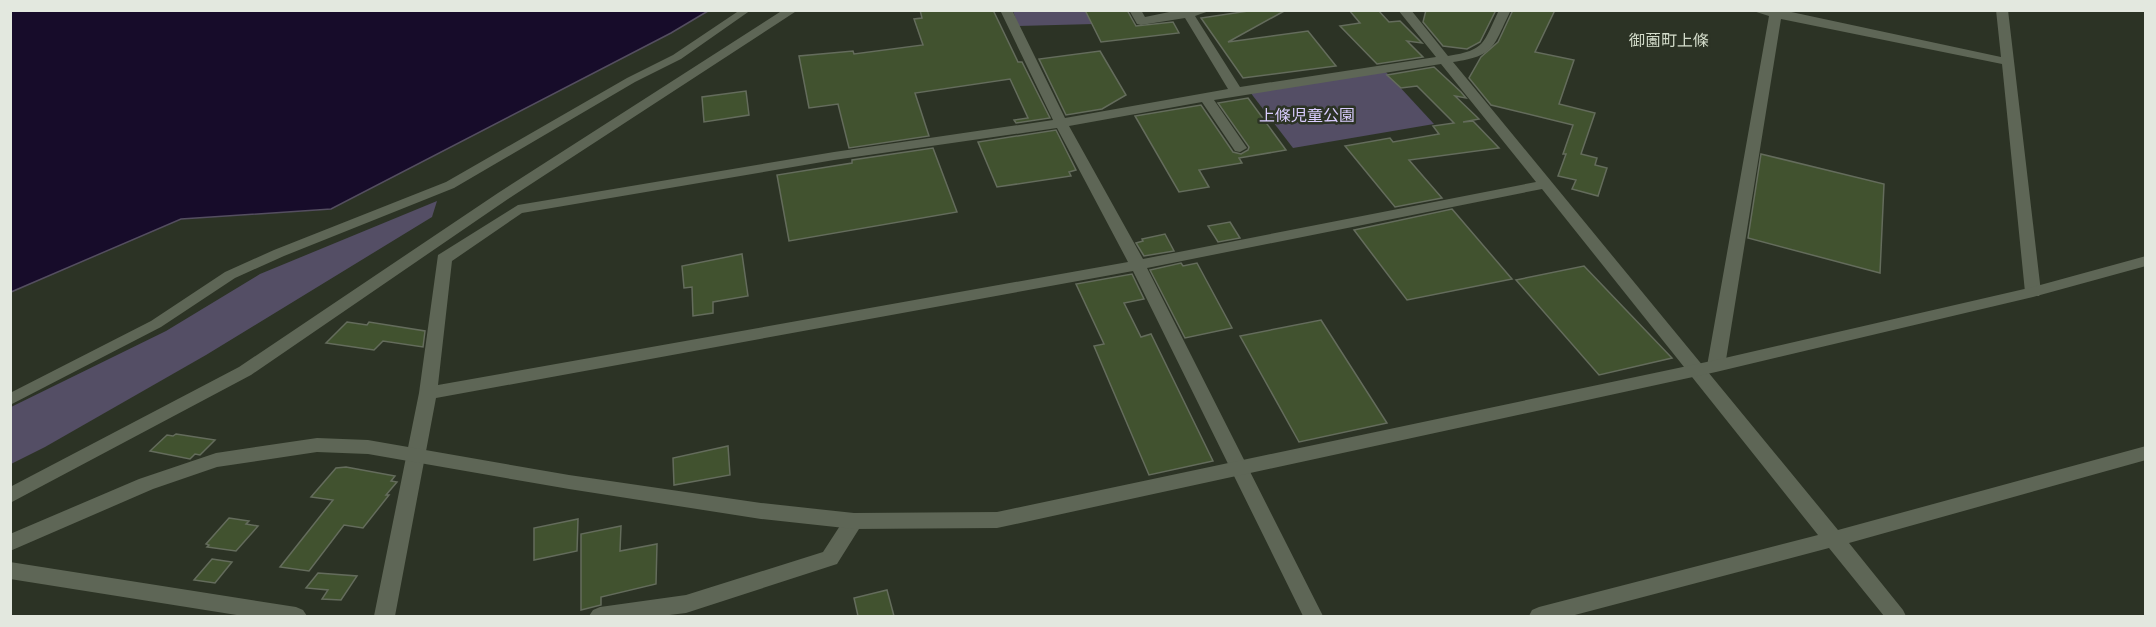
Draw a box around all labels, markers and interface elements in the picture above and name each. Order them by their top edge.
district label: 御薗町上條 [1629,29,1709,52]
park label: 上條児童公園 [1259,104,1355,127]

